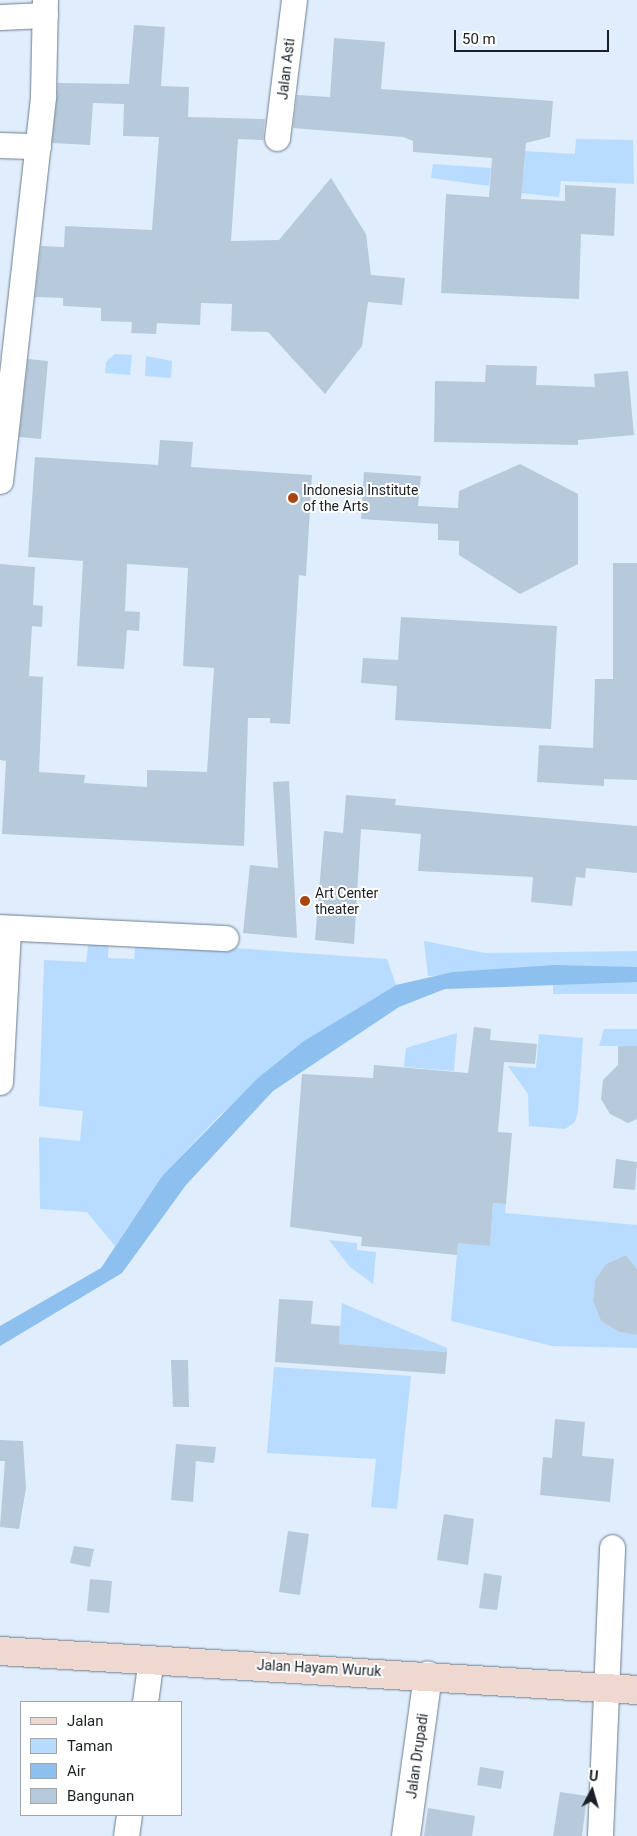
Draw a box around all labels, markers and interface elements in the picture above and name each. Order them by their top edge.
scale bar [457,20,612,52]
text: 50 m [462,30,496,48]
street label: Jalan Asti [274,37,298,101]
place label: Indonesia Institute of the Arts [303,482,418,514]
marker: Indonesia Institute of the Arts [287,492,299,504]
place label: Art Center theater [315,885,378,918]
marker: Art Center theater [299,895,311,907]
street label: Jalan Hayam Wuruk [256,1656,382,1680]
legend [20,1701,182,1816]
text: Jalan [67,1712,104,1730]
street label: Jalan Drupadi [403,1712,431,1800]
text: Taman [67,1737,113,1755]
text: Air [67,1762,86,1780]
north arrow [567,1766,617,1816]
text: U [588,1768,599,1785]
text: Bangunan [67,1787,134,1805]

